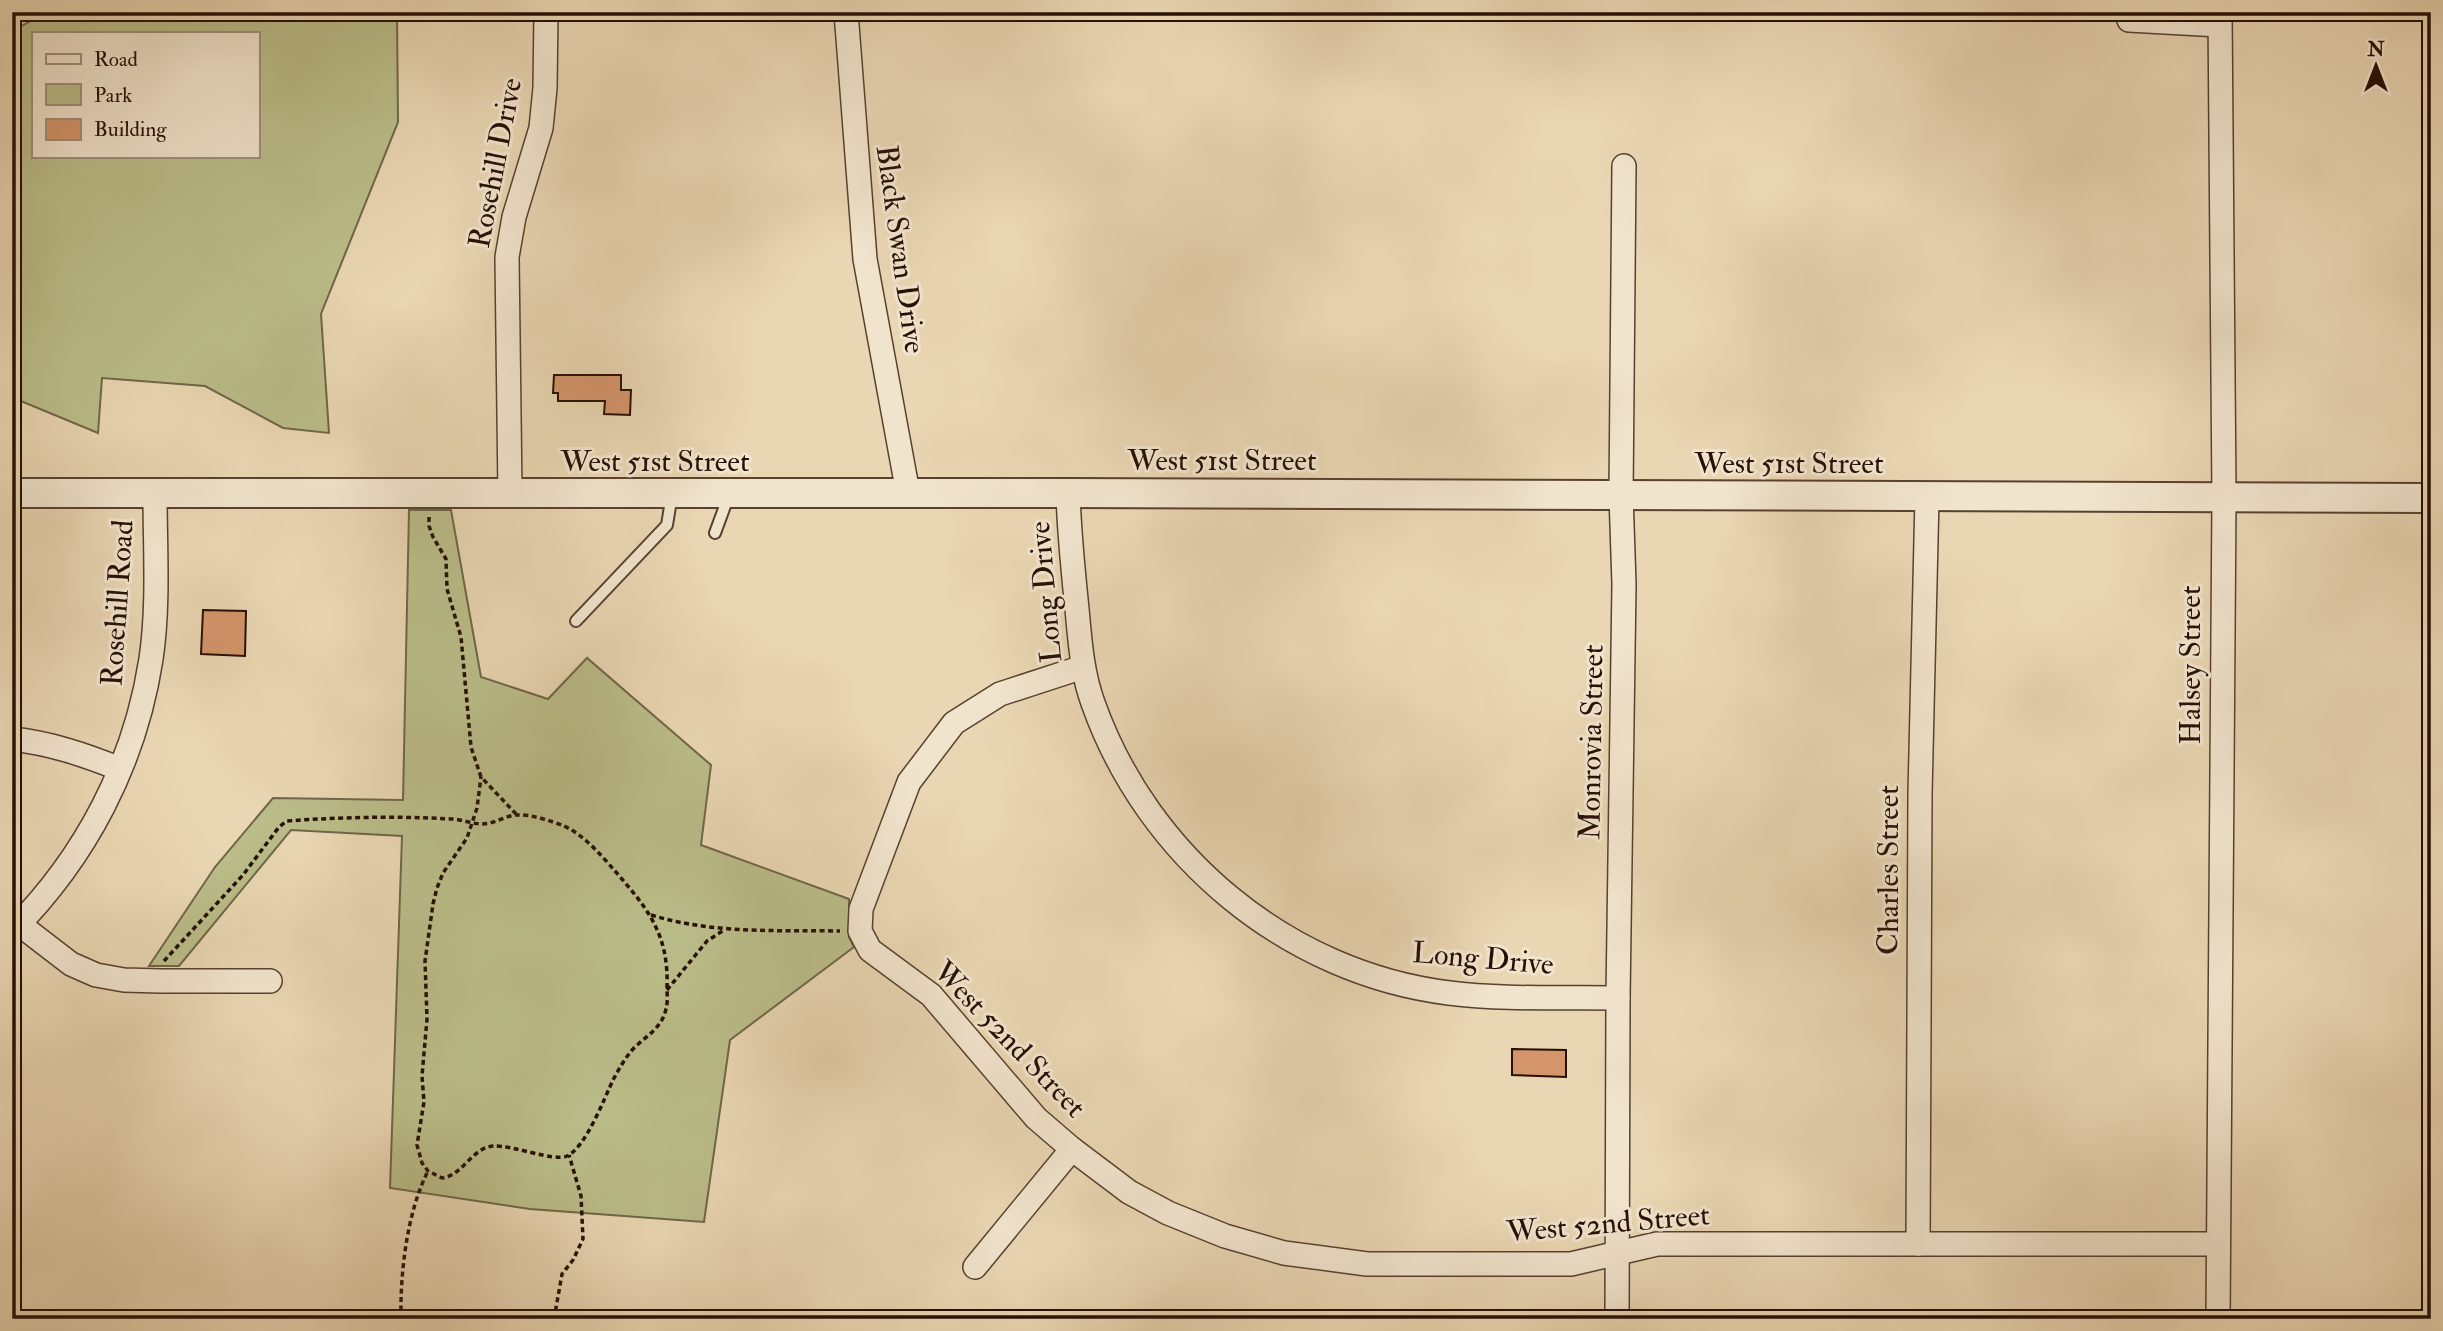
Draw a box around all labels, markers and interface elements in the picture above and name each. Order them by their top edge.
legend [32,32,259,158]
north arrow [2342,32,2412,102]
text: N [2366,38,2385,62]
text: Road [94,46,139,73]
street label: Rosehill Drive [461,75,530,251]
text: Park [94,82,132,109]
text: Building [94,116,167,143]
street label: Black Swan Drive [868,143,933,356]
street label: West 51st Street [1126,442,1317,479]
street label: West 51st Street [559,443,750,480]
street label: West 51st Street [1693,445,1884,482]
street label: Rosehill Road [93,518,142,687]
street label: Long Drive [1021,520,1070,664]
street label: Halsey Street [2172,585,2209,745]
street label: Monrovia Street [1571,644,1612,840]
street label: Charles Street [1870,785,1907,955]
street label: Long Drive [1411,934,1555,983]
street label: West 52nd Street [925,952,1094,1126]
street label: West 52nd Street [1504,1196,1711,1251]

